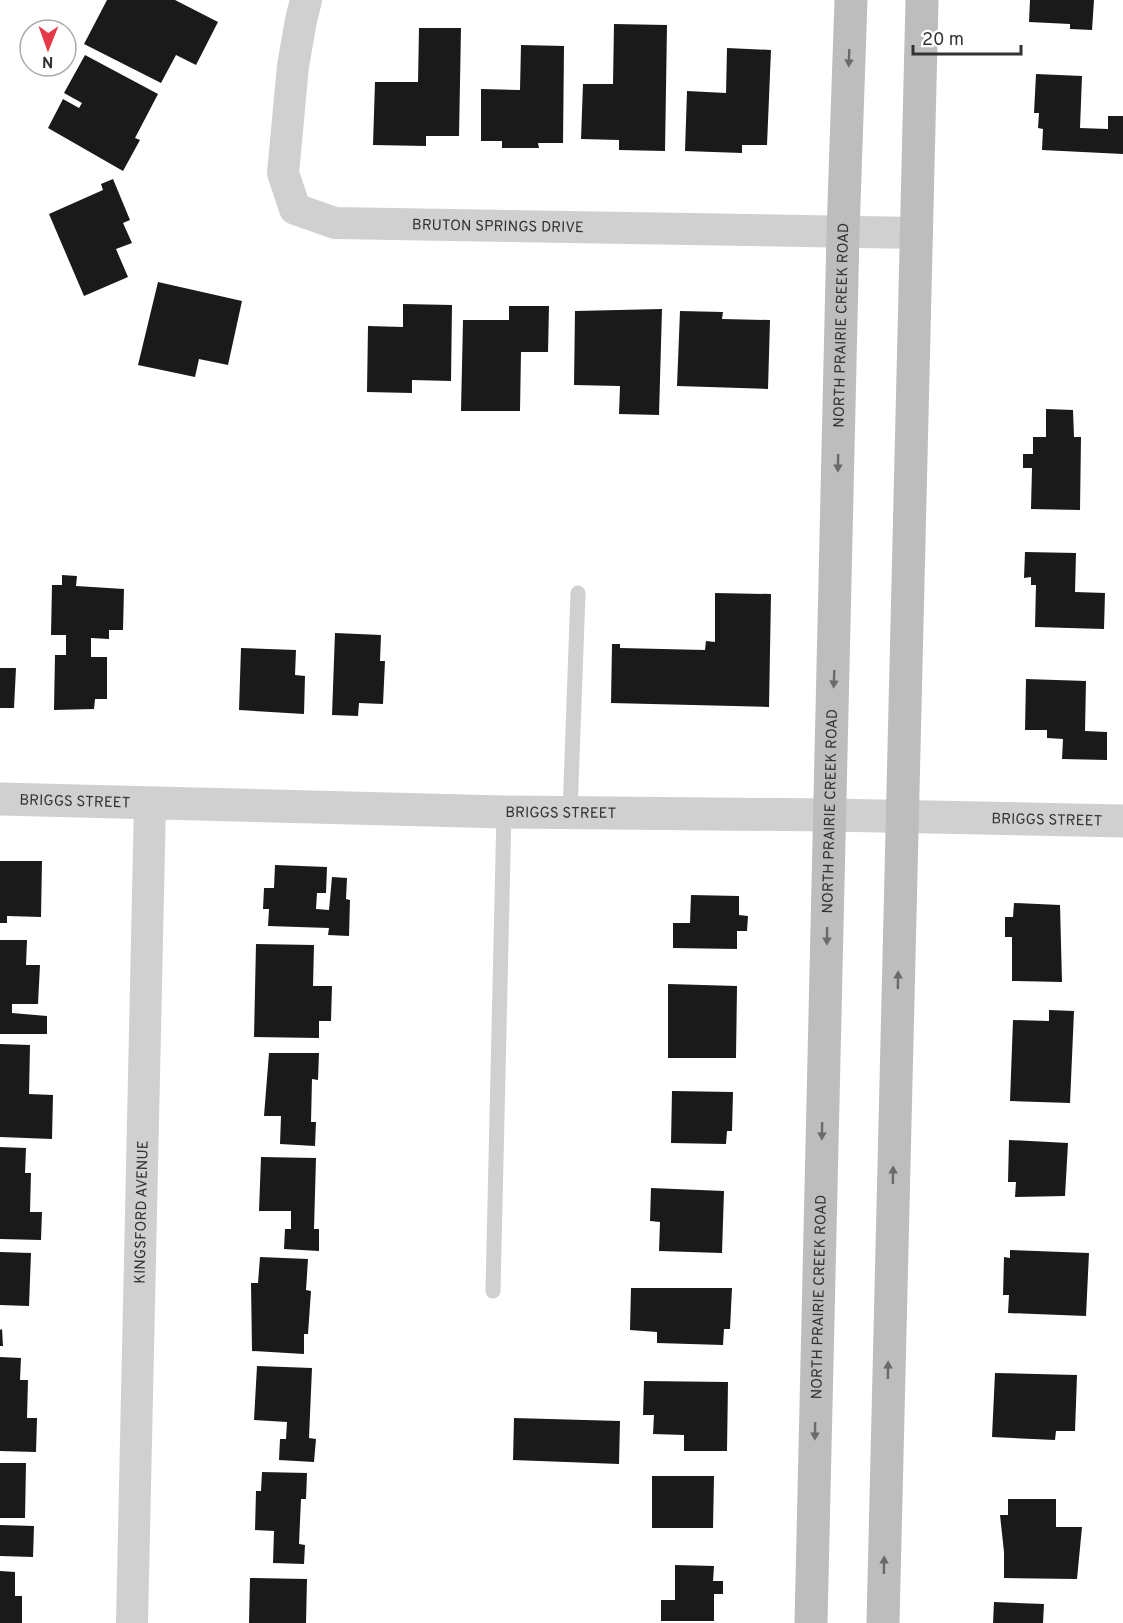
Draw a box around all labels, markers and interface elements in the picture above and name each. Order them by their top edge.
north arrow [18,18,78,78]
scale bar [913,18,1021,56]
text: 20 m [922,29,964,52]
one-way arrow [844,49,854,68]
text: N [42,51,54,71]
street label: BRUTON SPRINGS DRIVE [412,216,584,238]
street label: NORTH PRAIRIE CREEK ROAD [831,223,854,428]
one-way arrow [834,454,843,473]
one-way arrow [829,669,838,688]
street label: NORTH PRAIRIE CREEK ROAD [819,709,843,914]
street label: BRIGGS STREET [19,792,131,813]
street label: BRIGGS STREET [505,804,616,824]
street label: BRIGGS STREET [991,810,1102,832]
one-way arrow [822,926,832,945]
one-way arrow [893,970,903,989]
one-way arrow [818,1121,827,1140]
street label: KINGSFORD AVENUE [131,1140,154,1284]
one-way arrow [889,1165,898,1184]
street label: NORTH PRAIRIE CREEK ROAD [808,1194,832,1400]
one-way arrow [884,1360,893,1379]
one-way arrow [810,1421,820,1440]
one-way arrow [879,1555,888,1574]

